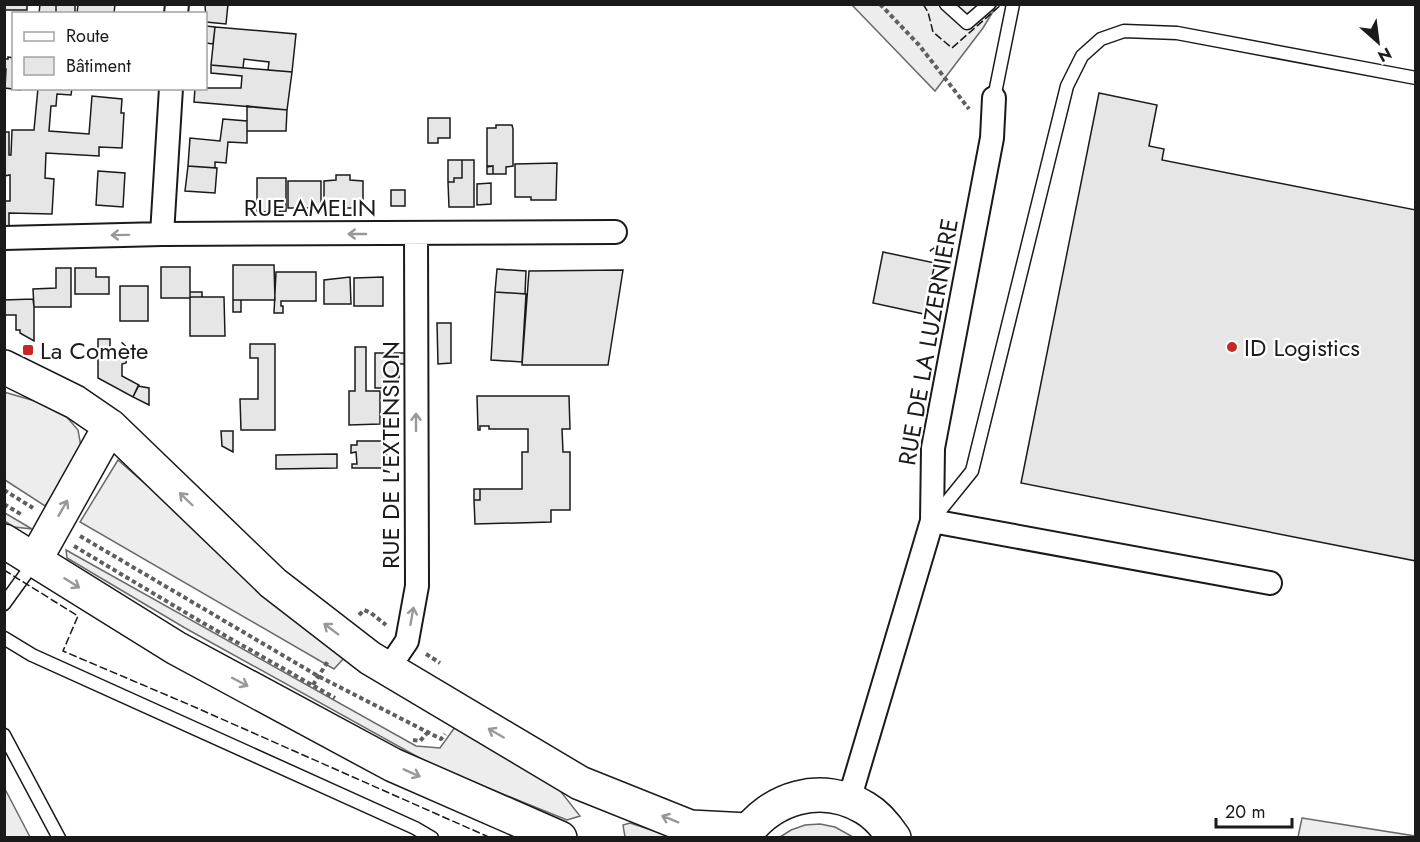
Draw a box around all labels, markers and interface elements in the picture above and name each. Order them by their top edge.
legend [12,12,207,90]
north arrow [1348,12,1408,72]
text: Route [66,23,109,49]
text: N [1374,42,1396,68]
text: Bâtiment [66,53,132,79]
street label: RUE AMELIN [244,190,376,225]
street label: RUE DE LA LUZERNIÈRE [889,216,967,468]
one-way arrow [348,228,368,240]
one-way arrow [111,229,131,240]
place label: ID Logistics [1244,330,1360,365]
place label: La Comète [40,333,148,368]
marker: ID Logistics [1225,340,1239,354]
street label: RUE DE L'EXTENSION [373,341,408,569]
marker: La Comète [21,343,35,357]
one-way arrow [411,412,422,432]
one-way arrow [178,492,193,507]
one-way arrow [57,500,69,517]
one-way arrow [63,577,80,589]
one-way arrow [407,607,418,627]
one-way arrow [324,623,340,635]
one-way arrow [231,676,248,688]
one-way arrow [488,727,505,739]
one-way arrow [403,768,421,779]
scale bar [1216,791,1292,829]
text: 20 m [1225,799,1265,825]
one-way arrow [662,813,680,824]

